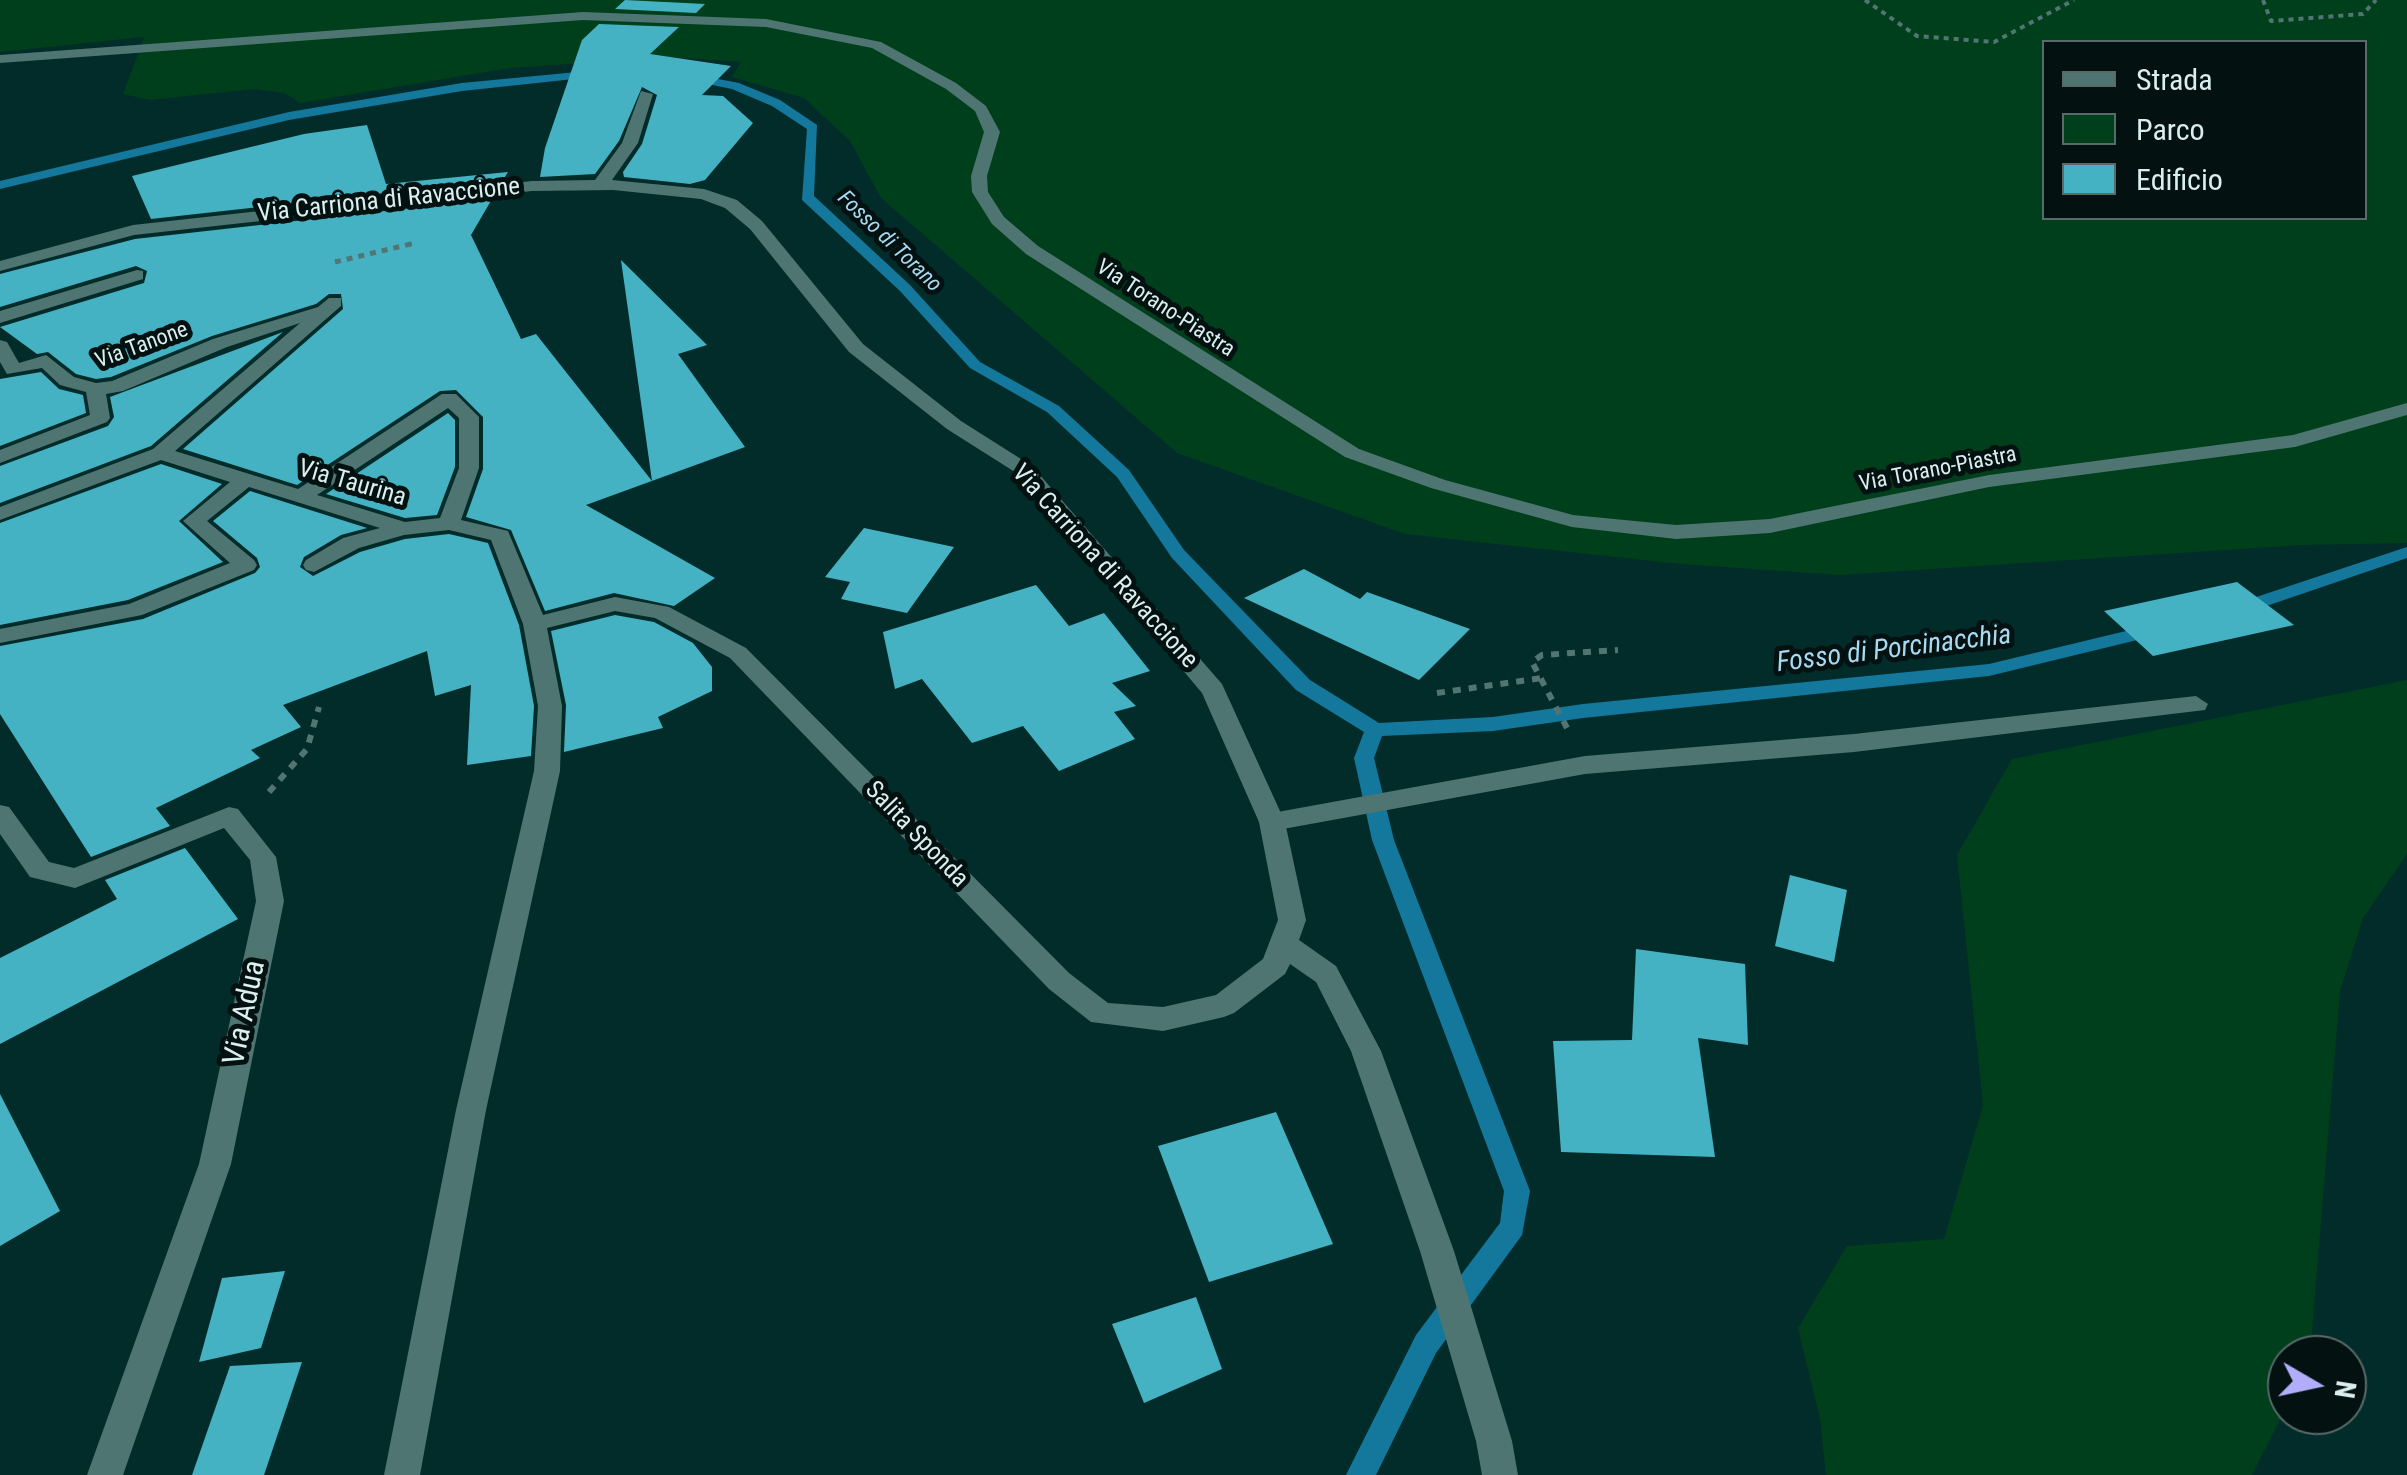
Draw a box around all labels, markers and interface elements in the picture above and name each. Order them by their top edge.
legend [2042,40,2367,220]
text: Strada [2136,62,2213,97]
text: Parco [2136,112,2205,147]
text: Edificio [2136,162,2223,197]
street label: Via Carriona di Ravaccione [256,172,522,230]
water label: Fosso di Torano [831,186,947,298]
street label: Via Torano-Piastra [1091,254,1239,364]
street label: Via Tanone [92,317,192,375]
street label: Via Torano-Piastra [1857,442,2019,498]
street label: Via Taurina [295,454,409,514]
street label: Via Carriona di Ravaccione [1005,459,1203,675]
water label: Fosso di Porcinacchia [1775,619,2013,681]
street label: Salita Sponda [858,776,974,894]
street label: Via Adua [217,957,275,1069]
north arrow [2267,1335,2367,1435]
text: N [2328,1378,2363,1401]

